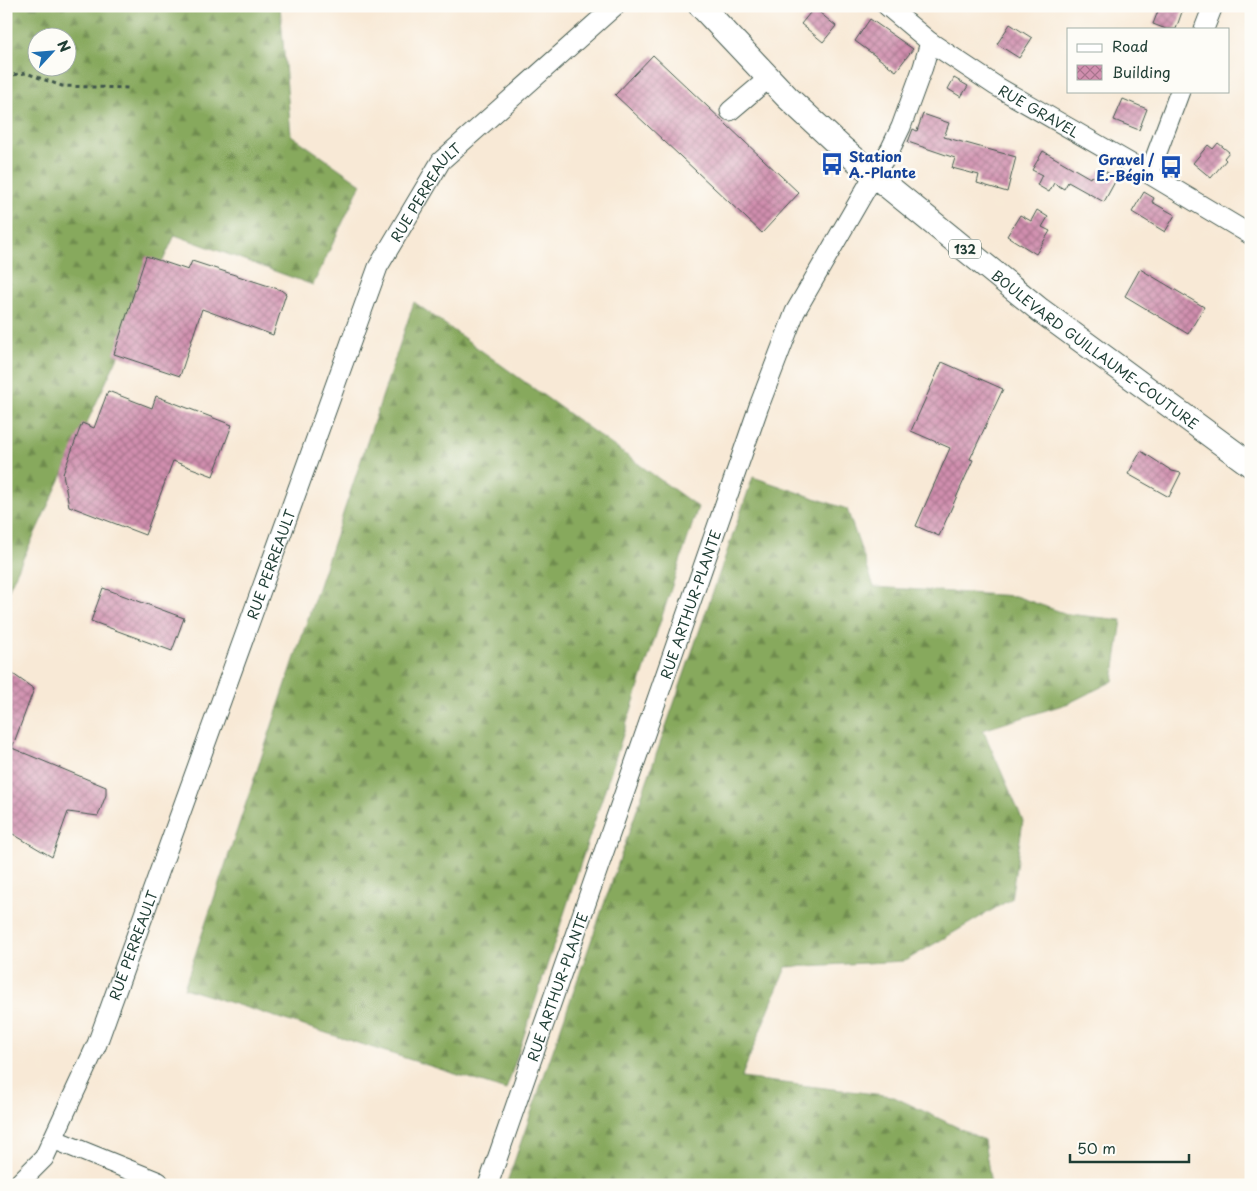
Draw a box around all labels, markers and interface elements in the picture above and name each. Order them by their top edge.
north arrow [28,28,78,78]
legend [1067,28,1230,92]
text: Road [1112,34,1148,57]
text: N [52,36,76,56]
text: Building [1112,60,1171,83]
street label: RUE GRAVEL [995,79,1083,142]
street label: RUE PERREAULT [385,137,466,246]
place label: Station A.-Plante [849,146,916,183]
place label: Gravel / E.-Bégin [1096,149,1154,186]
bus stop icon: Station A.-Plante [819,151,845,177]
bus stop icon: Gravel / E.-Bégin [1158,154,1184,180]
road number: 132 [949,240,981,258]
street label: BOULEVARD GUILLAUME-COUTURE [988,265,1204,434]
street label: RUE PERREAULT [241,506,300,622]
street label: RUE ARTHUR-PLANTE [654,527,726,682]
street label: RUE PERREAULT [103,886,163,1003]
street label: RUE ARTHUR-PLANTE [521,909,593,1064]
scale bar [1070,1131,1188,1163]
text: 50 m [1077,1136,1116,1159]

